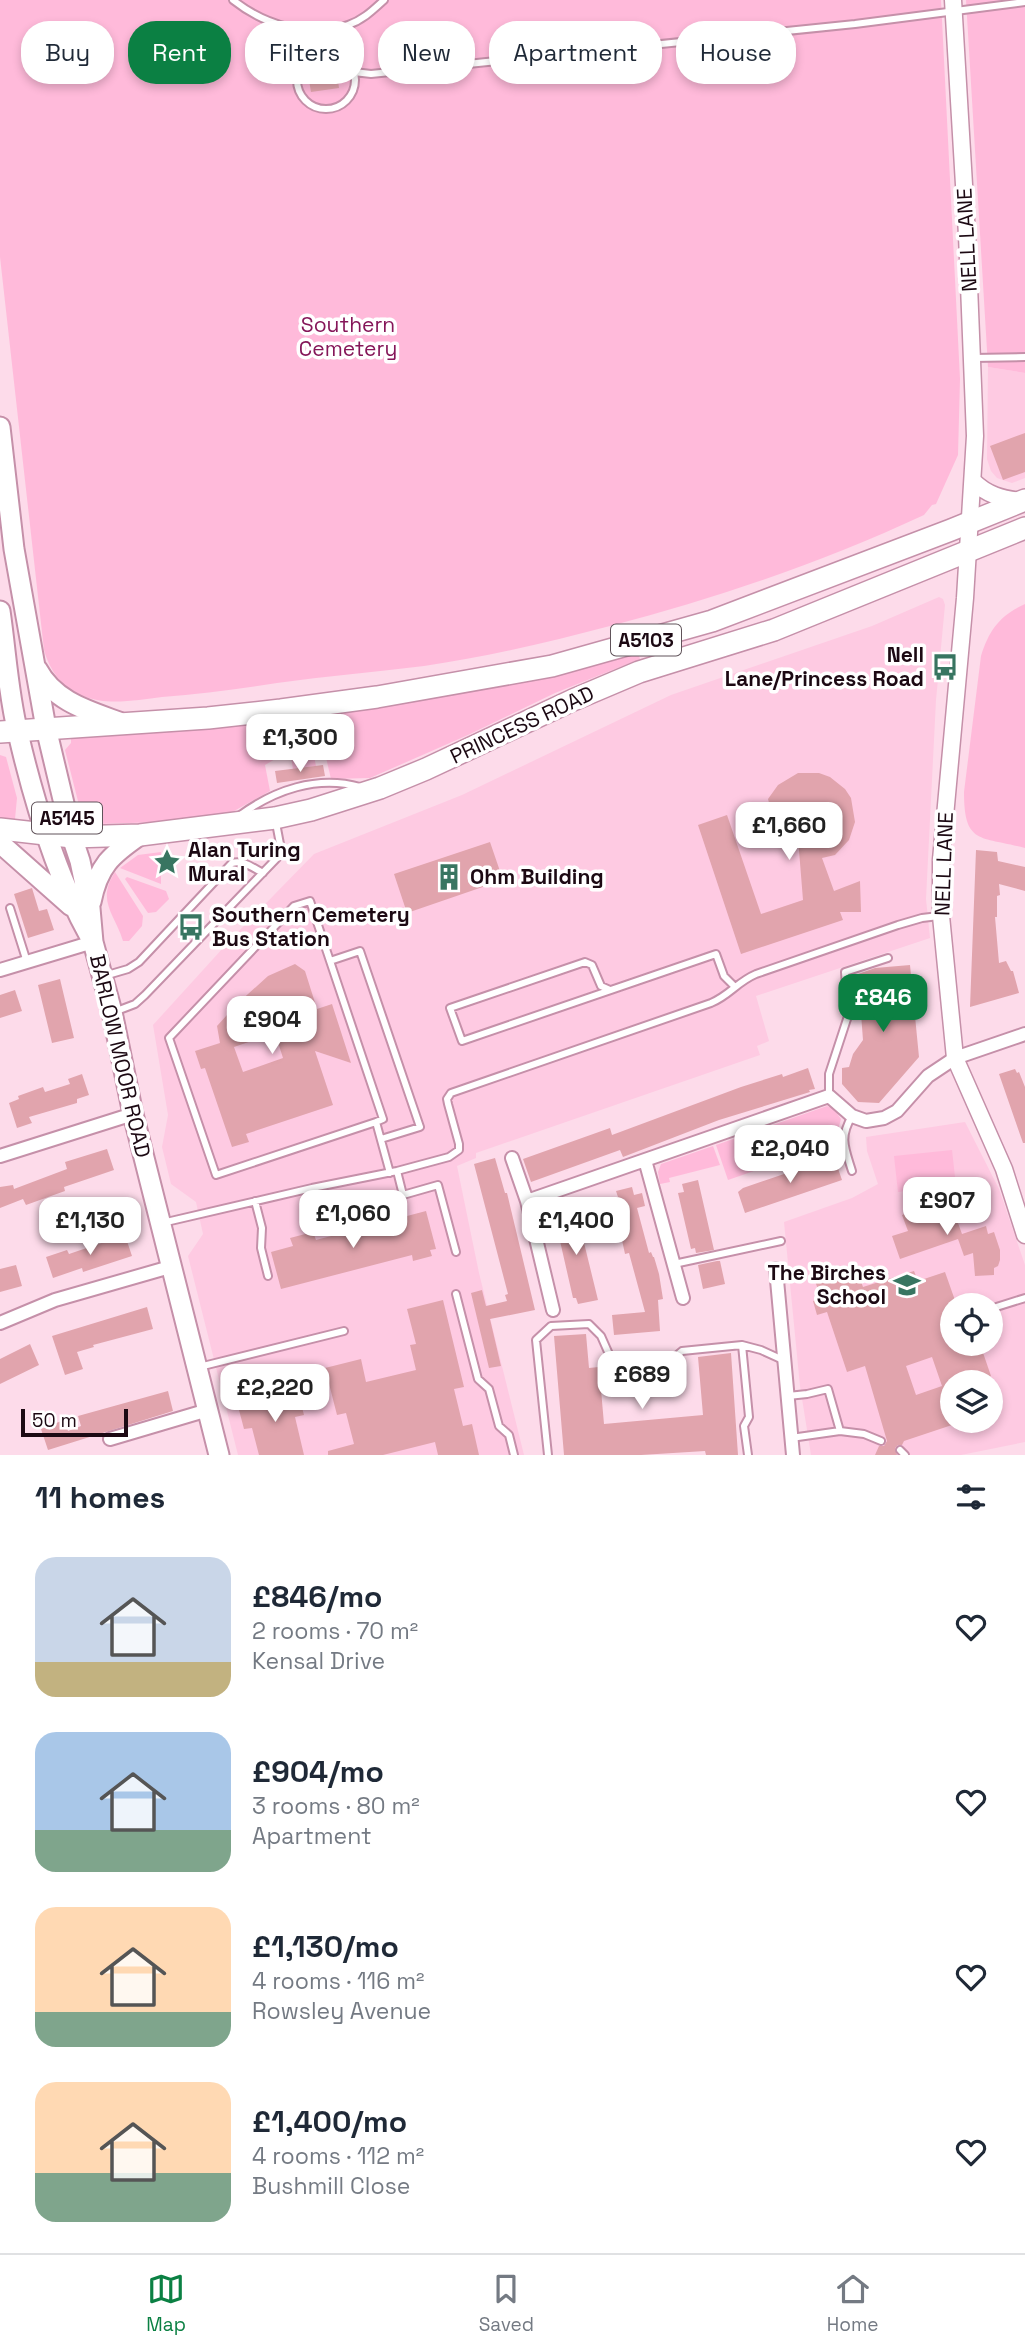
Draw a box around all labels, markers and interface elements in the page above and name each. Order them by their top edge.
chip: Buy [21,21,114,84]
chip: Rent [128,21,231,84]
chip: Filters [245,21,364,84]
chip: New [378,21,475,84]
chip: Apartment [489,21,662,84]
chip: House [676,21,796,84]
street label: NELL LANE [950,187,983,293]
park label: Southern Cemetery [299,311,397,362]
road number: A5103 [611,624,681,656]
place label: Nell Lane/Princess Road [725,641,924,692]
bus stop icon: Nell Lane/Princess Road [930,652,960,682]
street label: PRINCESS ROAD [446,679,598,770]
pin: £1,300 [243,714,357,774]
text: £1,300 [262,722,338,752]
pin: £1,660 [732,802,846,862]
road number: A5145 [32,803,102,834]
text: £1,660 [752,810,826,840]
street label: NELL LANE [928,812,959,916]
place label: Alan Turing Mural [188,836,301,887]
place icon: Alan Turing Mural [152,847,182,877]
building icon: Ohm Building [434,862,464,892]
place label: Ohm Building [470,863,604,890]
place label: Southern Cemetery Bus Station [212,901,410,952]
bus stop icon: Southern Cemetery Bus Station [176,912,206,942]
street label: BARLOW MOOR ROAD [84,952,157,1160]
pin: £846 [842,974,924,1034]
text: £846 [854,982,912,1012]
pin: £904 [231,996,313,1056]
text: £904 [243,1004,301,1034]
pin: £2,040 [733,1126,847,1185]
text: £2,040 [750,1133,830,1163]
pin: £907 [906,1178,988,1237]
text: £907 [919,1185,975,1215]
pin: £1,060 [296,1190,410,1250]
pin: £1,130 [33,1198,147,1257]
text: £1,060 [315,1198,391,1228]
pin: £1,400 [519,1198,633,1257]
text: £1,130 [55,1205,125,1235]
text: £1,400 [538,1205,614,1235]
place label: The Birches School [767,1259,886,1310]
school or university icon: The Birches School [892,1270,922,1300]
map controls [940,1293,1003,1433]
button: locate [940,1293,1003,1356]
pin: £689 [601,1352,683,1411]
text: £689 [614,1359,670,1389]
pin: £2,220 [218,1364,332,1424]
button: layers [940,1370,1003,1433]
text: £2,220 [236,1372,314,1402]
scale bar [21,1406,128,1438]
text: 50 m [32,1408,77,1433]
text: 11 homes [35,1478,165,1517]
icon: filters [952,1478,990,1516]
text: £846/mo [252,1577,382,1616]
icon: home [91,1585,175,1669]
icon: heart [952,1608,990,1646]
text: 2 rooms · 70 m² [252,1616,418,1646]
text: Kensal Drive [252,1646,385,1676]
text: £904/mo [252,1752,384,1791]
icon: home [91,1760,175,1844]
icon: heart [952,1783,990,1821]
text: 3 rooms · 80 m² [252,1791,420,1821]
text: Apartment [252,1821,372,1851]
text: £1,130/mo [252,1927,399,1966]
icon: home [91,1935,175,2019]
icon: heart [952,1958,990,1996]
text: 4 rooms · 116 m² [252,1966,424,1996]
text: Rowsley Avenue [252,1996,431,2026]
text: £1,400/mo [252,2102,407,2141]
icon: home [91,2110,175,2194]
icon: heart [952,2133,990,2171]
text: 4 rooms · 112 m² [252,2141,424,2171]
text: Bushmill Close [252,2171,410,2201]
tab: Map [146,2270,186,2337]
tab: Saved [479,2270,534,2337]
tab: Home [827,2270,879,2337]

